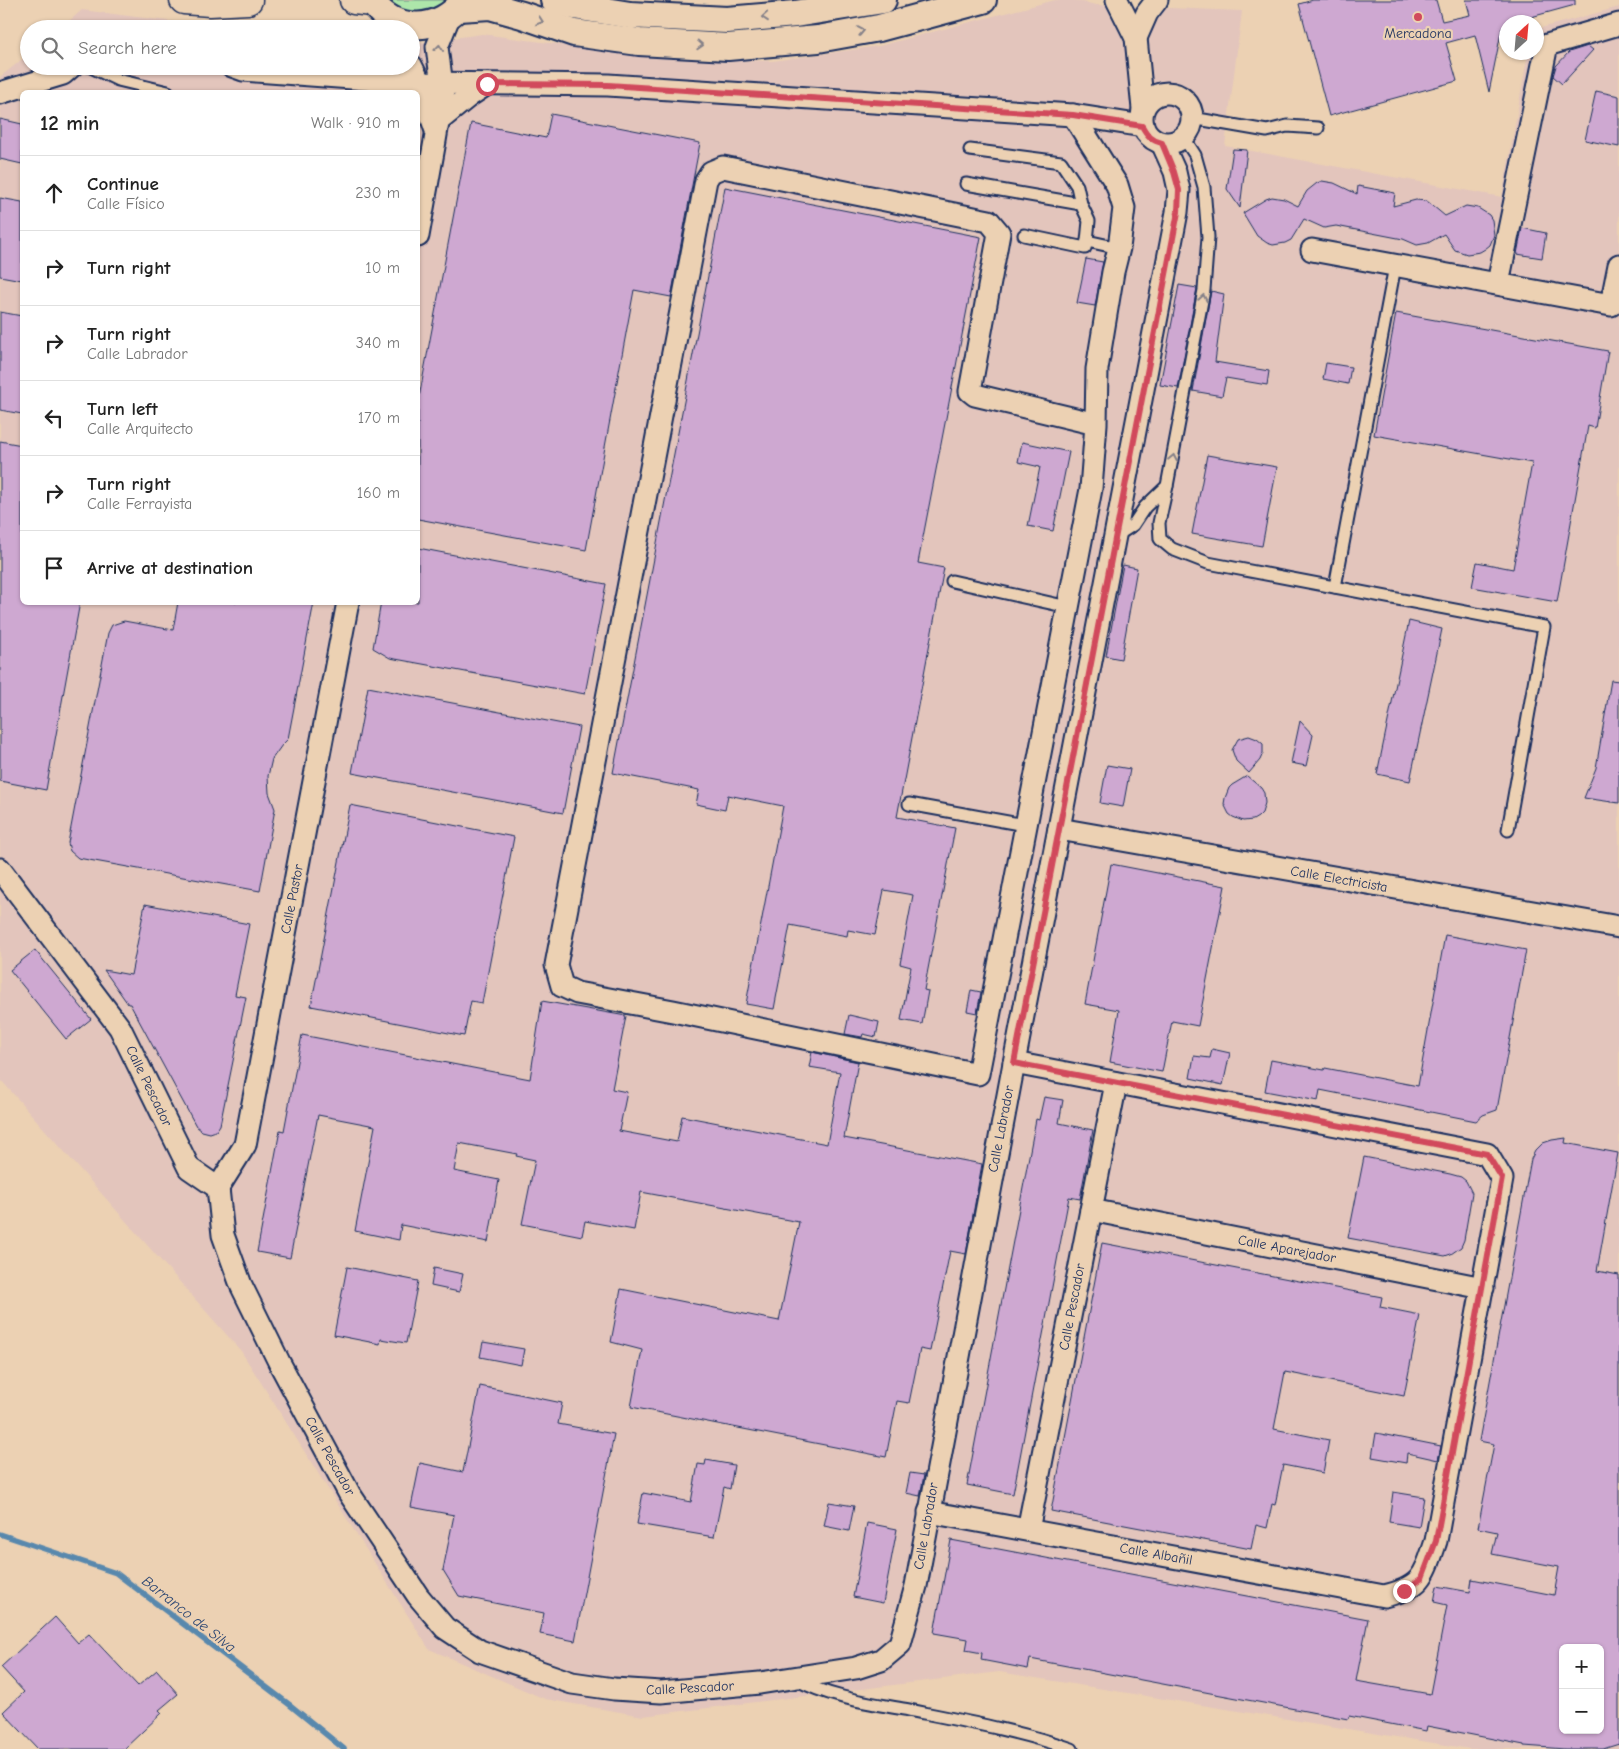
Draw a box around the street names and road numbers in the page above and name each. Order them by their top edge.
street label: Calle Pastor [277,862,307,935]
street label: Calle Electricista [1289,862,1389,896]
street label: Calle Pescador [122,1043,176,1130]
street label: Calle Labrador [984,1084,1018,1174]
street label: Calle Aparejador [1236,1231,1338,1267]
street label: Calle Pescador [1055,1262,1089,1352]
street label: Calle Pescador [301,1413,359,1499]
street label: Calle Labrador [910,1481,942,1571]
street label: Calle Albañil [1118,1539,1194,1569]
street label: Calle Pescador [646,1677,735,1699]

